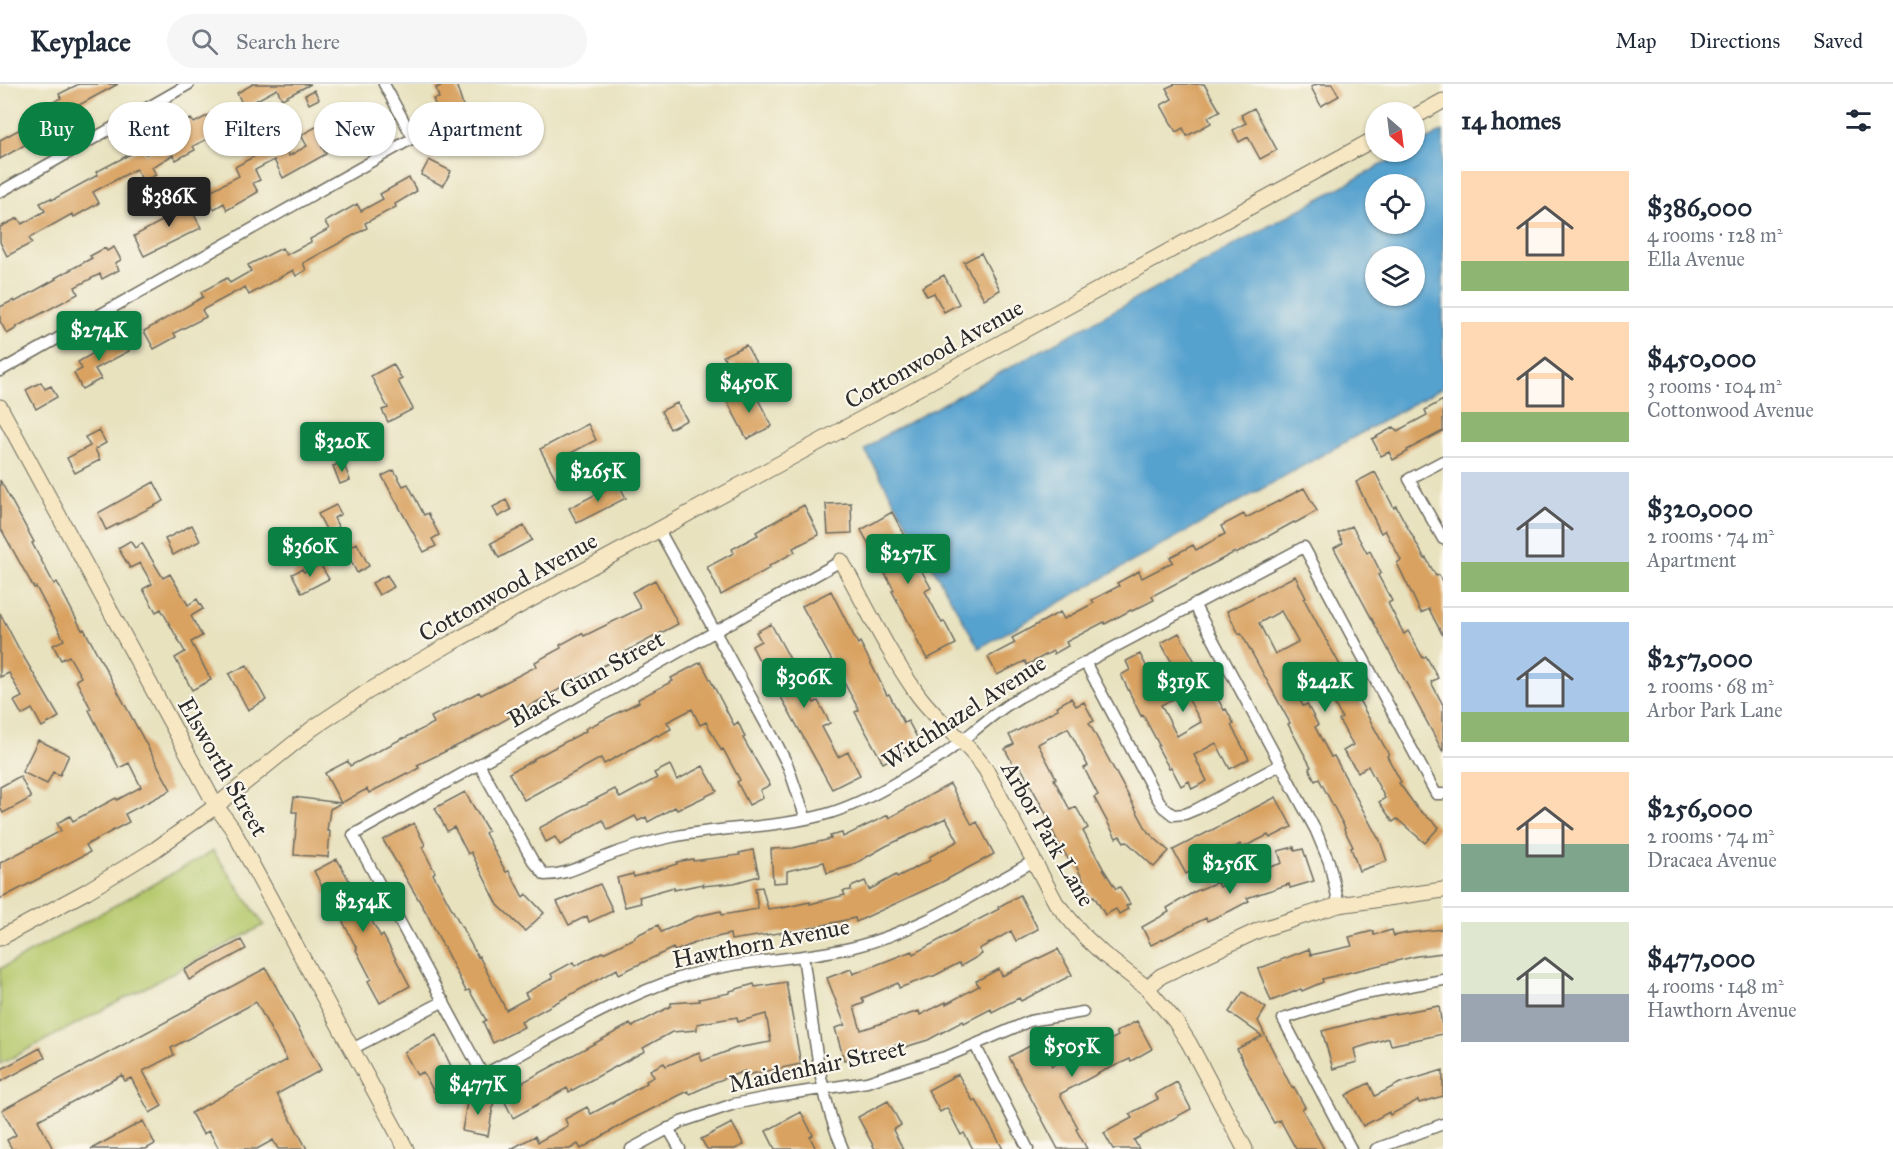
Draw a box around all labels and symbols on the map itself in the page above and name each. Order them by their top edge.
north arrow [1365,102,1425,162]
pin: $386K [127,177,211,228]
street label: Cottonwood Avenue [839,292,1029,416]
pin: $274K [57,311,141,362]
pin: $450K [707,363,791,414]
pin: $320K [300,422,384,473]
pin: $265K [556,452,640,503]
street label: Cottonwood Avenue [413,525,603,649]
pin: $360K [268,527,352,578]
pin: $257K [866,534,950,585]
street label: Black Gum Street [503,623,670,734]
street label: Witchhazel Avenue [876,648,1052,776]
pin: $306K [762,658,846,709]
pin: $319K [1141,662,1225,713]
pin: $242K [1283,662,1367,713]
street label: Elsworth Street [171,692,275,842]
street label: Arbor Park Lane [994,755,1102,912]
pin: $256K [1188,844,1272,895]
pin: $254K [321,882,405,933]
street label: Hawthorn Avenue [670,911,852,975]
pin: $505K [1030,1027,1114,1078]
street label: Maidenhair Street [726,1032,909,1099]
pin: $477K [436,1065,520,1116]

